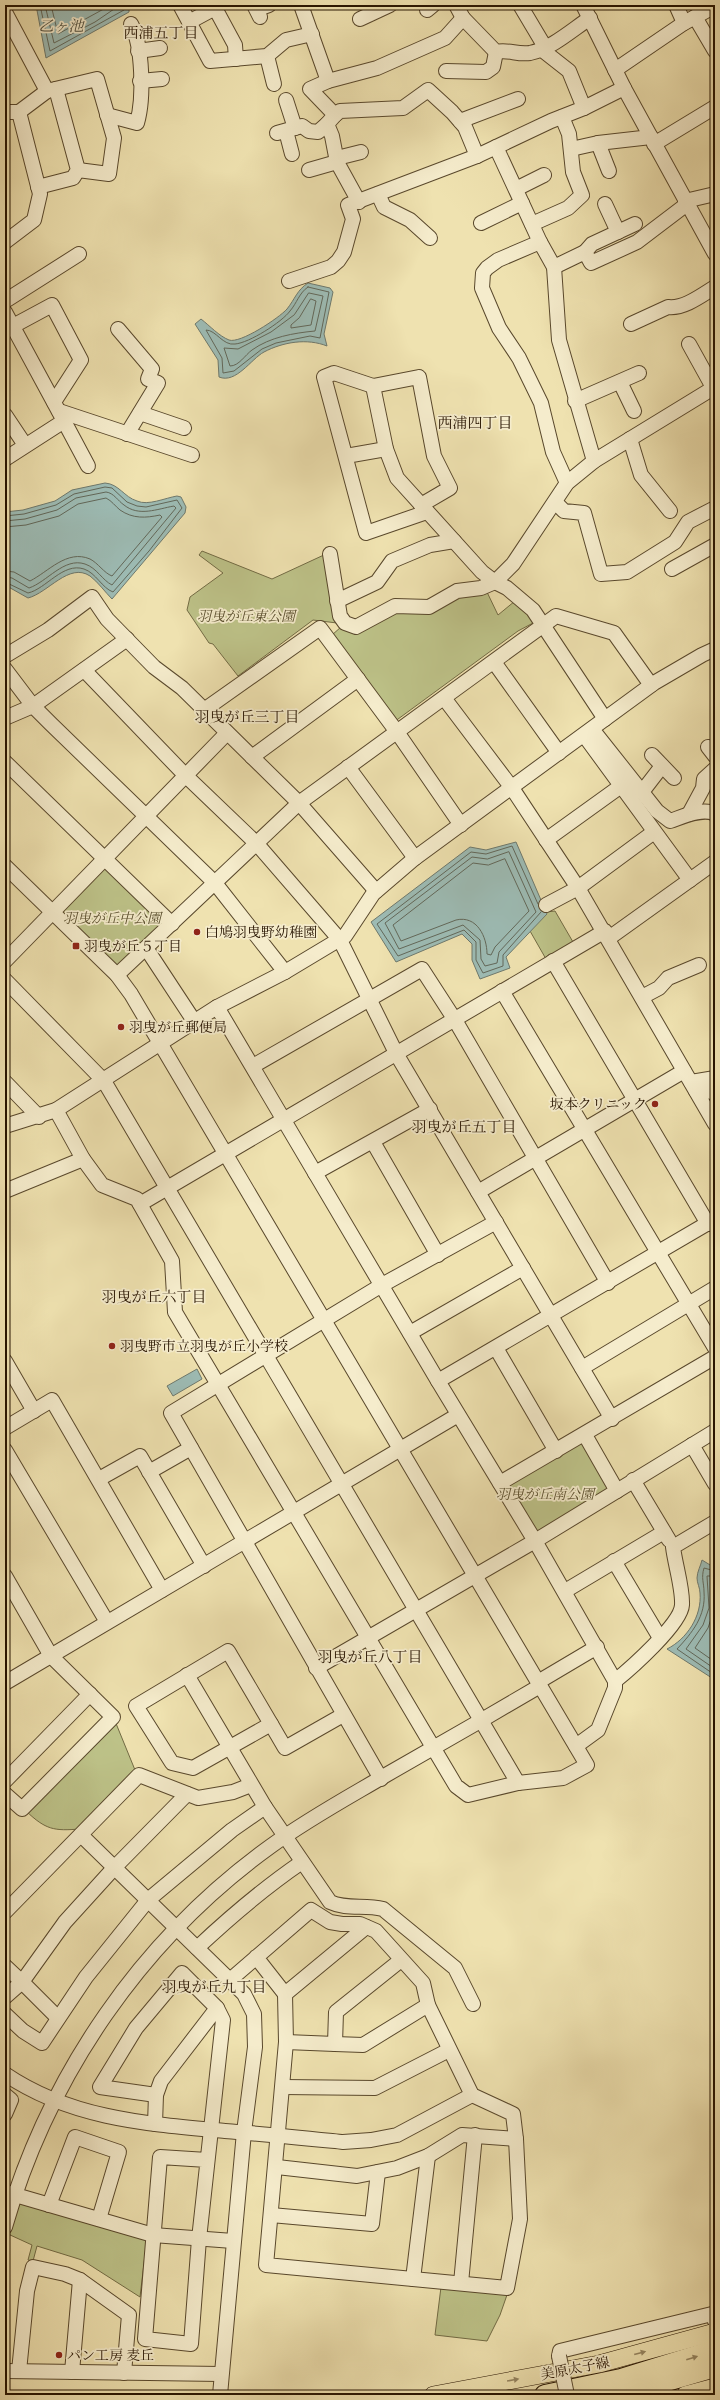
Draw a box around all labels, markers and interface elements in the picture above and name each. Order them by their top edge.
water label: 乙ヶ池 [38,17,85,36]
district label: 西浦五丁目 [123,24,199,43]
district label: 西浦四丁目 [437,414,513,433]
park label: 羽曳が丘東公園 [197,608,297,625]
district label: 羽曳が丘三丁目 [194,708,300,727]
park label: 羽曳が丘中公園 [63,910,163,927]
place label: 白鳩羽曳野幼稚園 [205,924,317,941]
marker: 白鳩羽曳野幼稚園 [192,927,202,937]
place label: 羽曳が丘５丁目 [84,938,182,955]
marker: 羽曳が丘５丁目 [71,941,81,951]
place label: 羽曳が丘郵便局 [129,1019,227,1036]
marker: 羽曳が丘郵便局 [116,1022,126,1032]
place label: 坂本クリニック [550,1096,647,1113]
marker: 坂本クリニック [650,1099,660,1109]
district label: 羽曳が丘五丁目 [411,1118,517,1137]
district label: 羽曳が丘六丁目 [101,1288,207,1307]
place label: 羽曳野市立羽曳が丘小学校 [120,1338,288,1355]
marker: 羽曳野市立羽曳が丘小学校 [107,1341,117,1351]
park label: 羽曳が丘南公園 [496,1486,596,1503]
district label: 羽曳が丘八丁目 [317,1648,423,1667]
district label: 羽曳が丘九丁目 [161,1978,267,1997]
place label: パン工房 麦丘 [67,2347,154,2364]
marker: パン工房 麦丘 [54,2350,64,2360]
one-way arrow [634,2350,646,2356]
street label: 美原太子線 [539,2353,611,2384]
one-way arrow [686,2355,698,2361]
one-way arrow [507,2377,519,2383]

